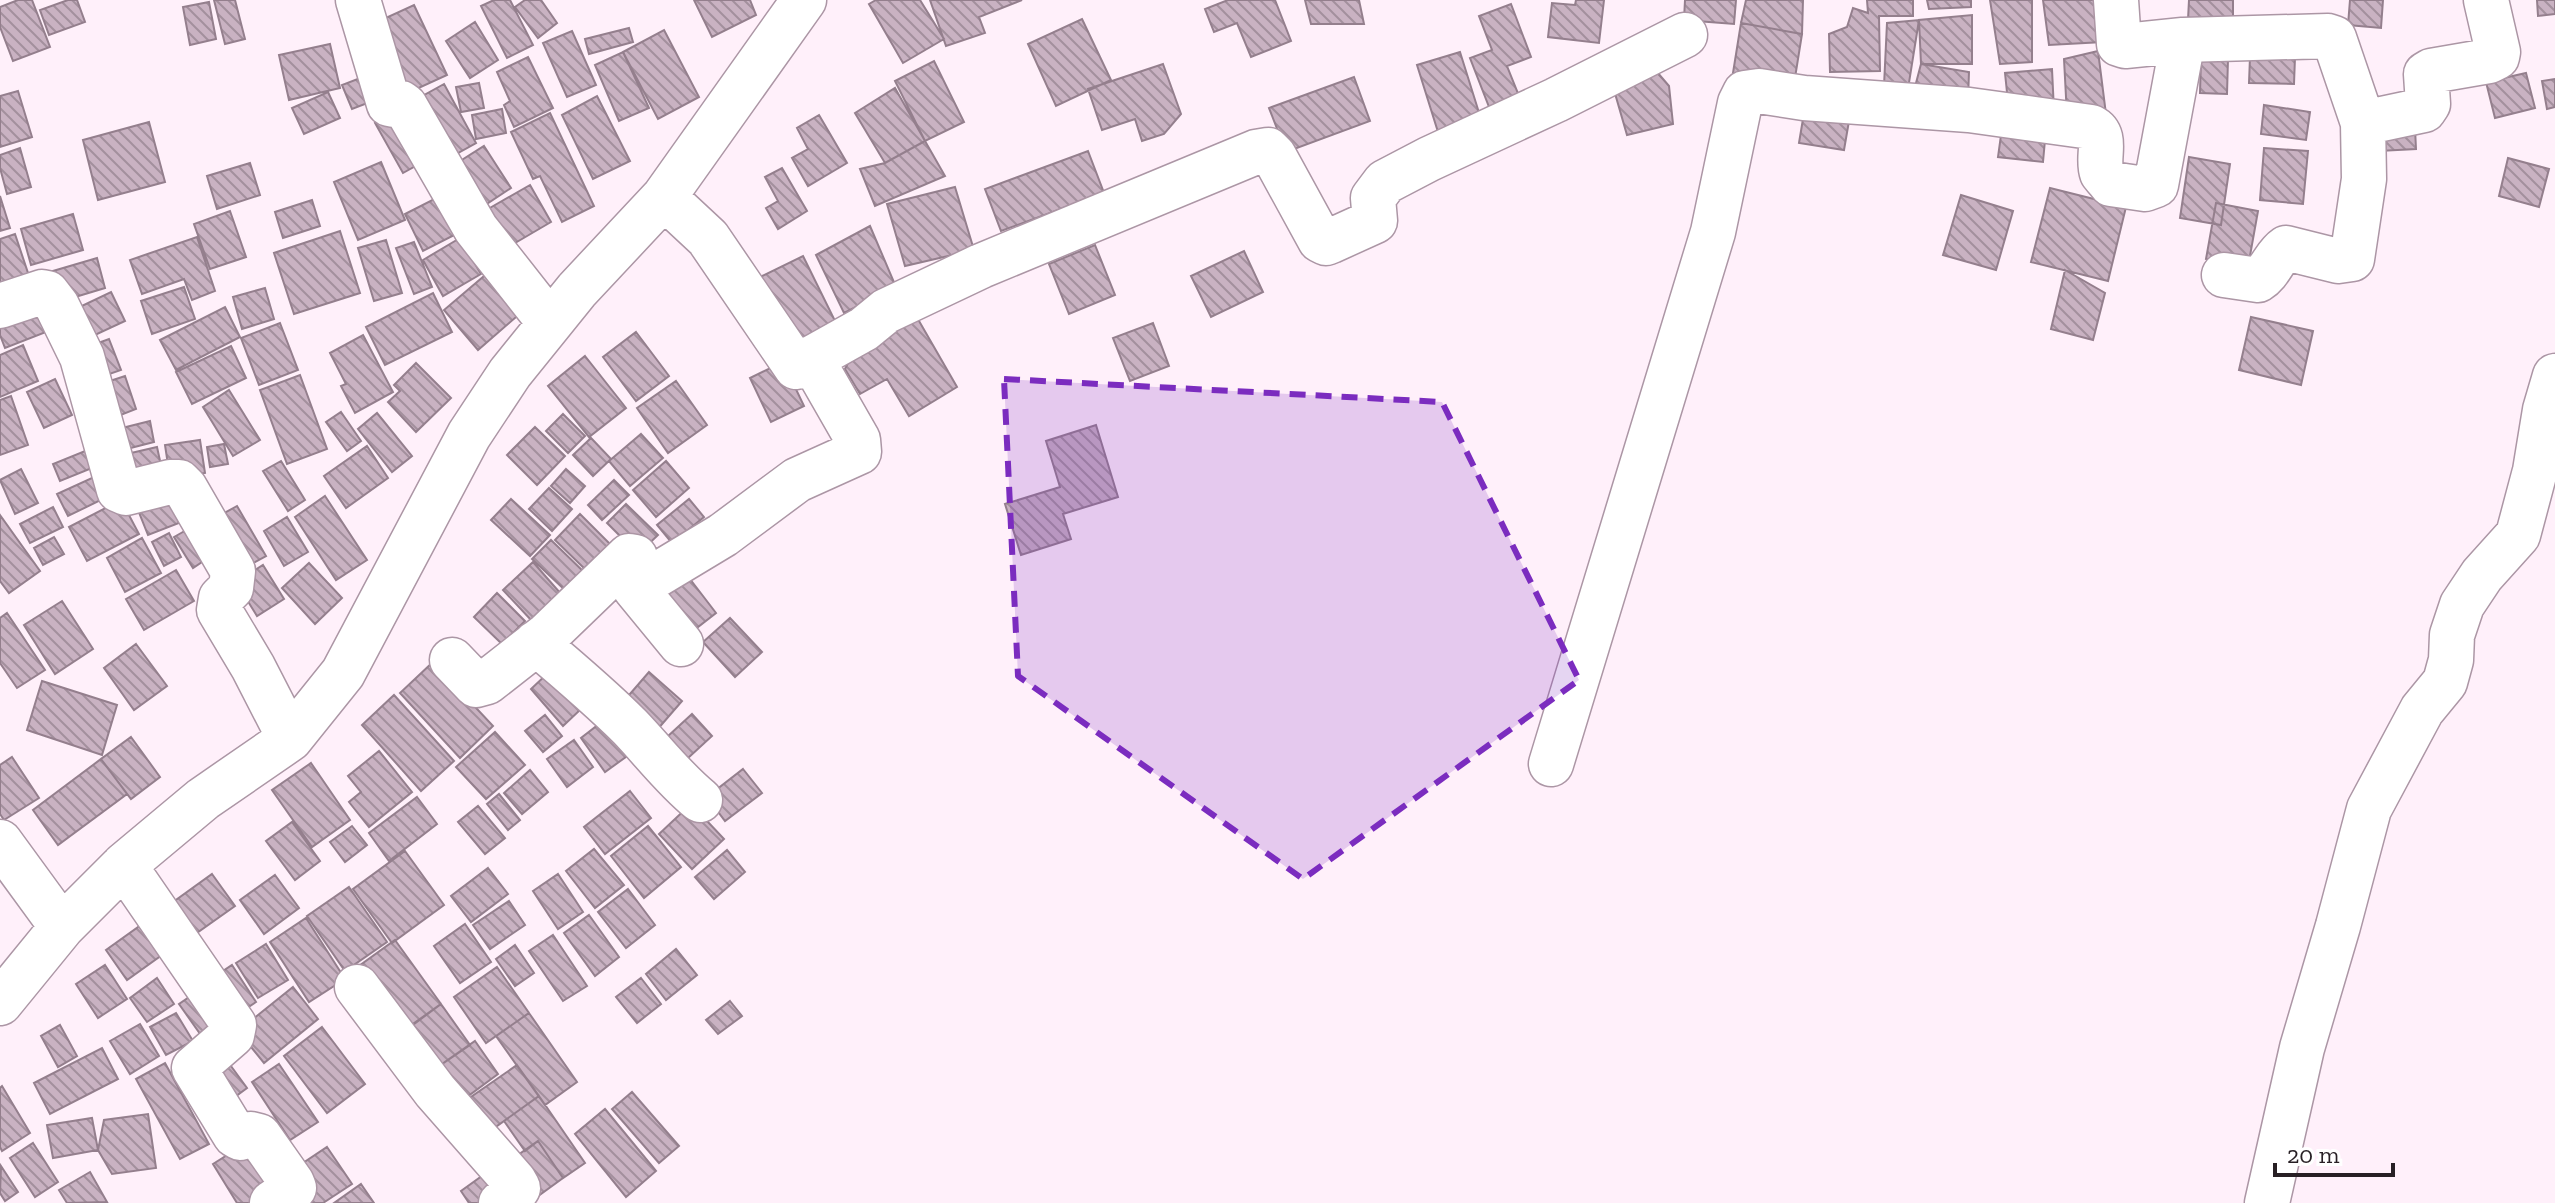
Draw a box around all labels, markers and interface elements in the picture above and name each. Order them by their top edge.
scale bar [2275,1127,2393,1177]
text: 20 m [2287,1140,2340,1169]

